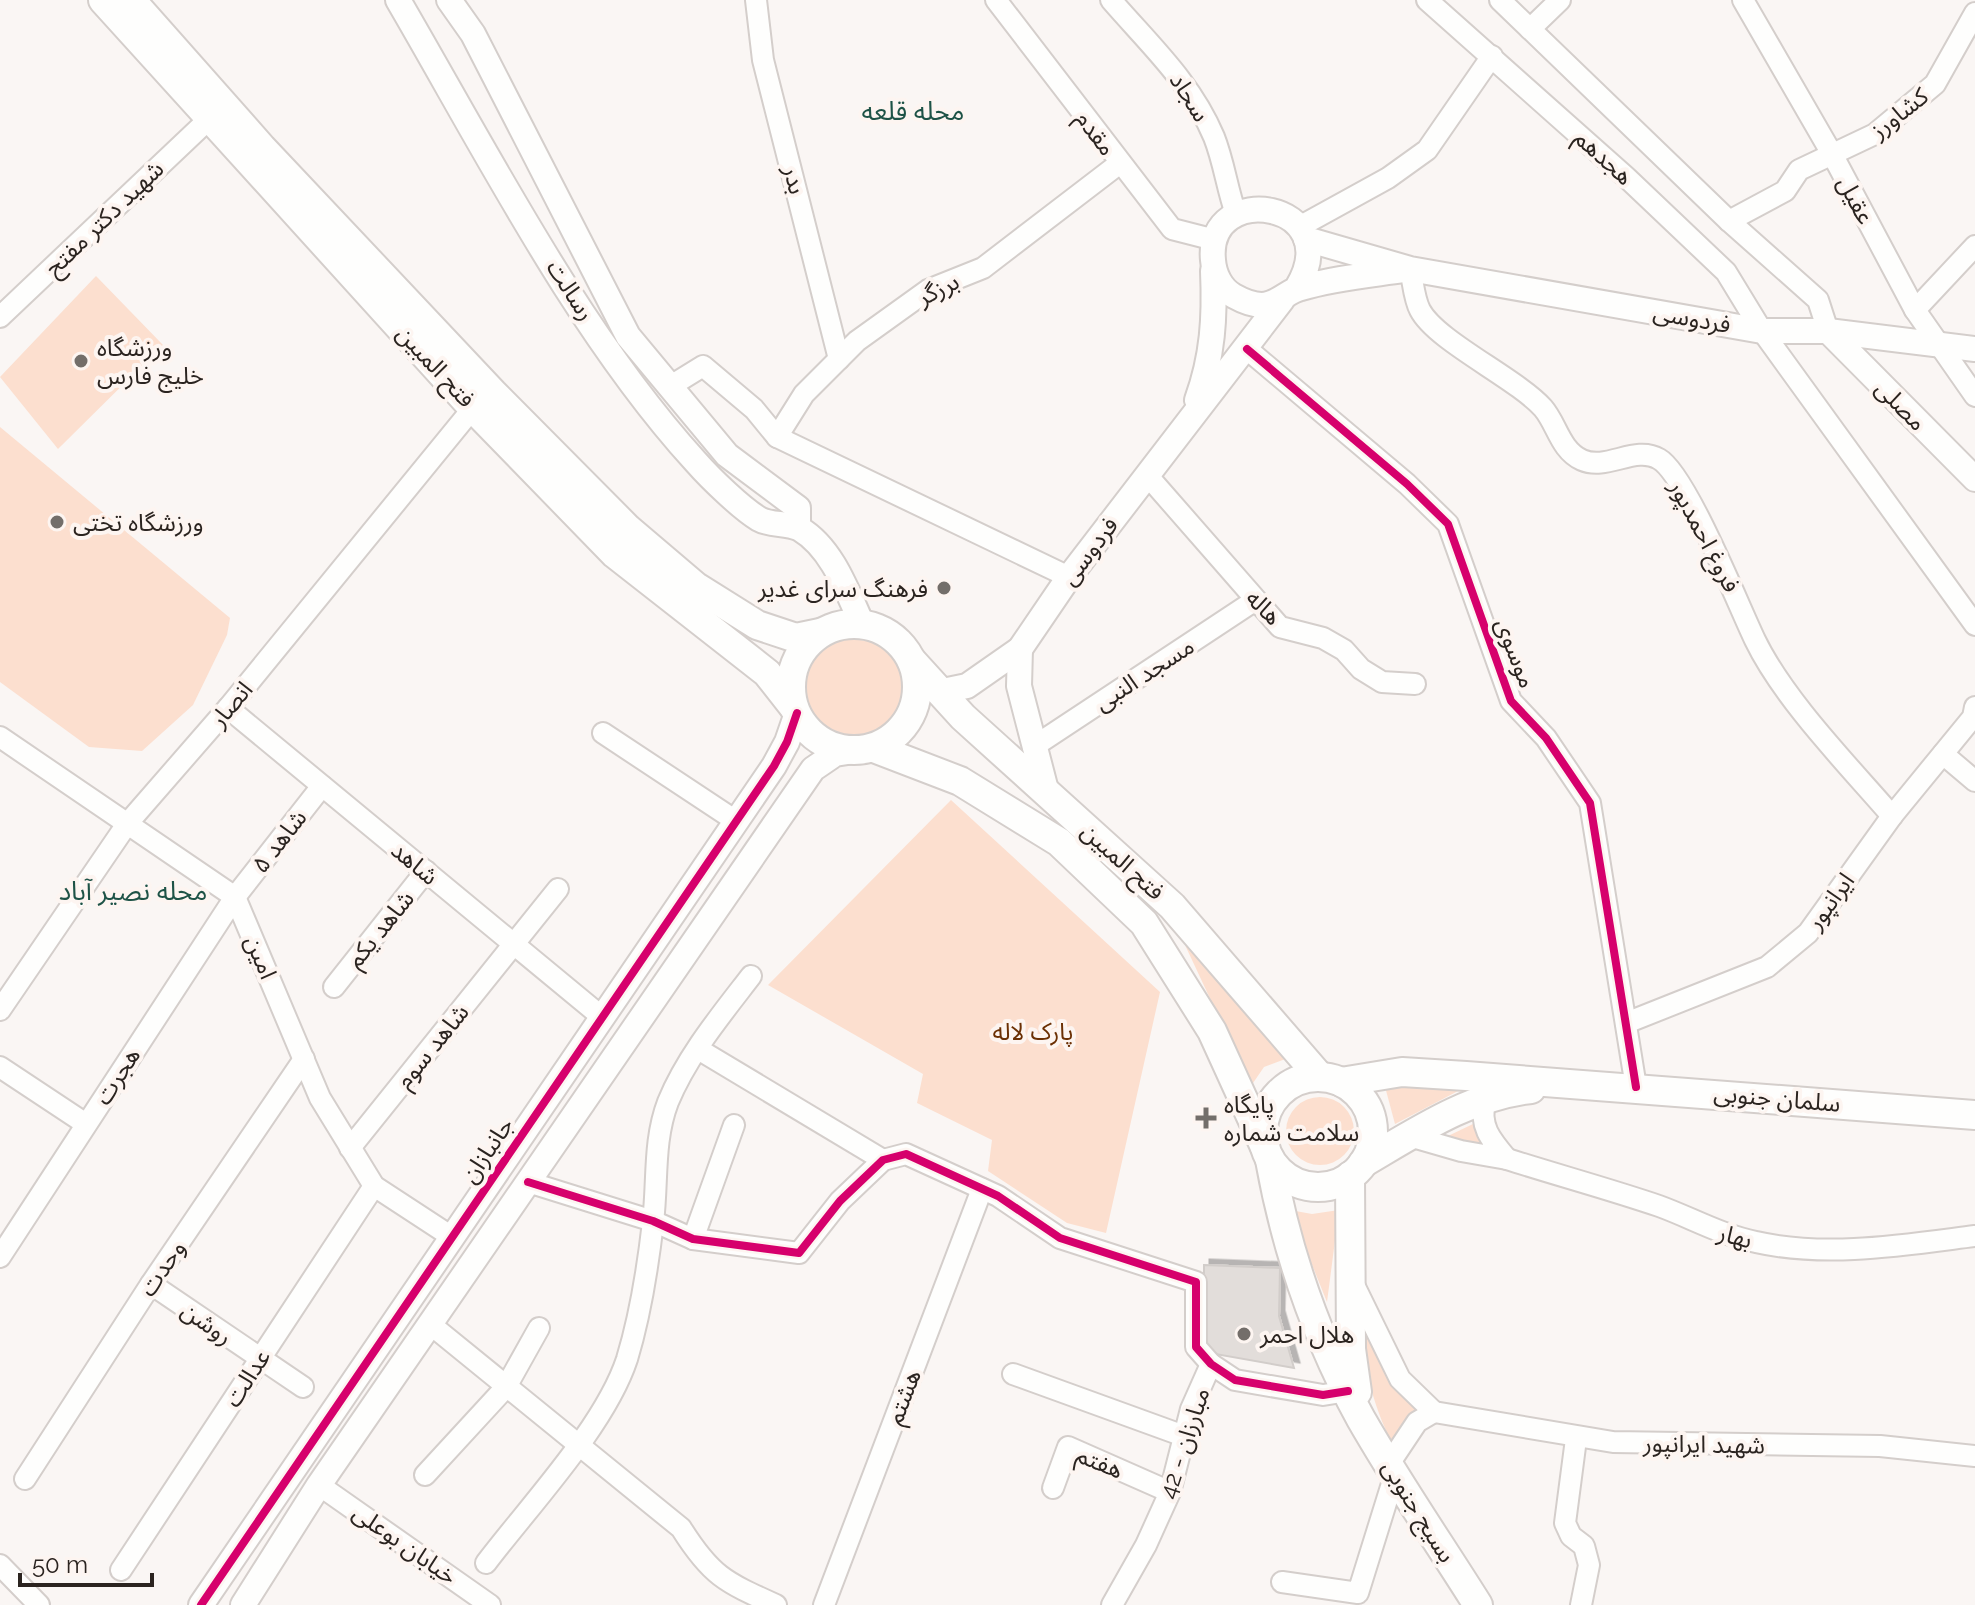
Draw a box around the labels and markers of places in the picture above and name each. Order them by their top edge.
place label: ورزشگاه خلیج فارس [97,333,204,393]
marker: ورزشگاه خلیج فارس [72,352,90,370]
place label: ورزشگاه تختی [73,508,204,537]
marker: ورزشگاه تختی [48,513,66,531]
place label: فرهنگ سرای غدیر [757,574,928,603]
marker: فرهنگ سرای غدیر [935,579,953,597]
place label: پایگاه سلامت شماره [1224,1090,1359,1147]
marker: پایگاه سلامت شماره [1195,1107,1217,1129]
place label: هلال احمر [1259,1320,1354,1349]
marker: هلال احمر [1235,1325,1253,1343]

